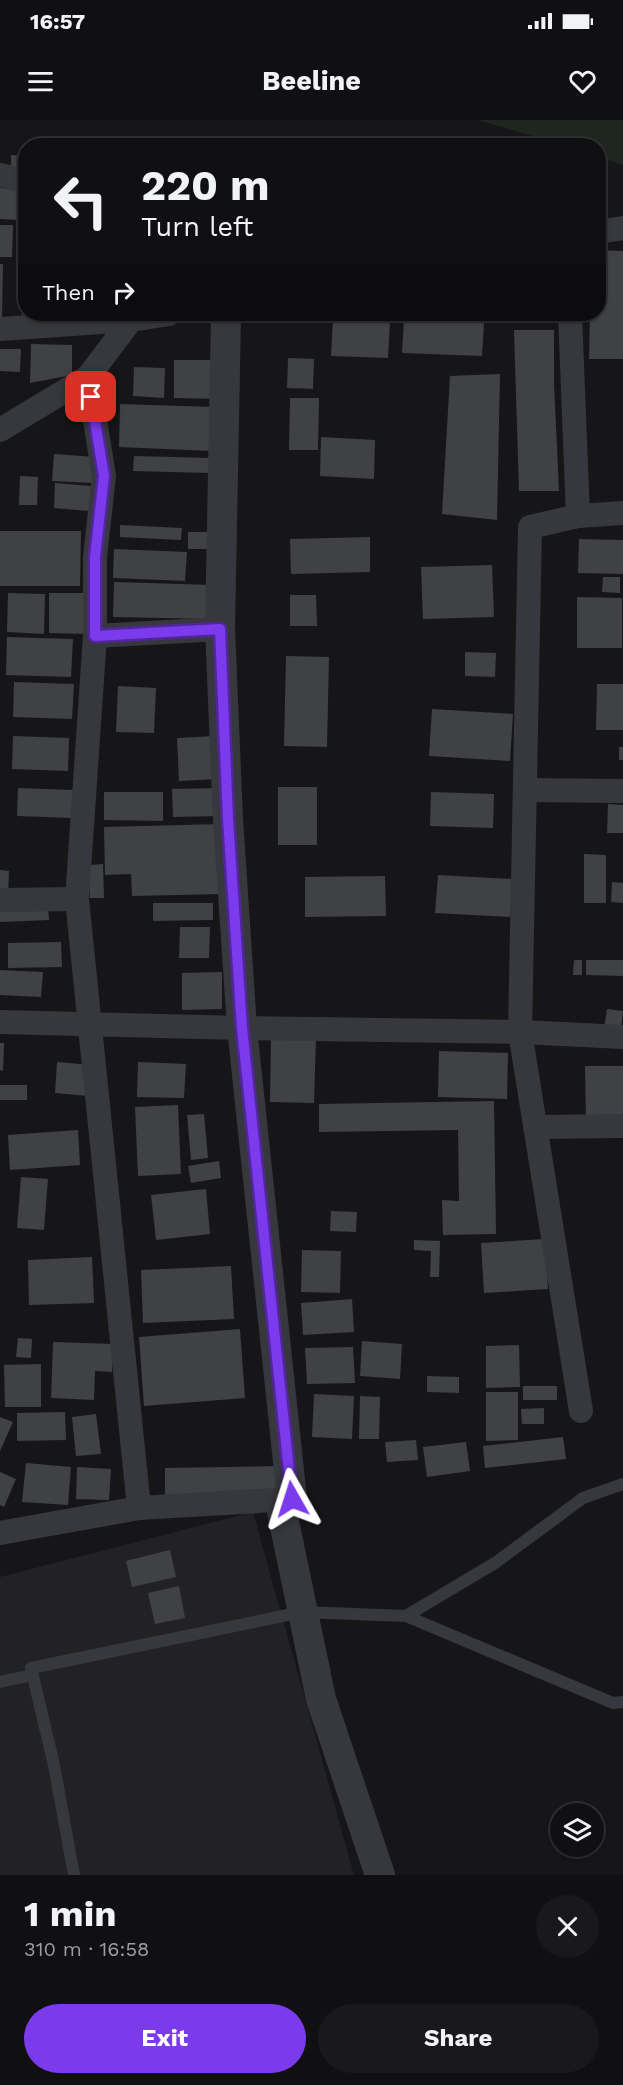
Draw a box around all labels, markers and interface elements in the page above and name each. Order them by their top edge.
text: 16:57 [30,9,85,34]
icon: menu [24,65,57,98]
text: Beeline [262,65,361,97]
icon: heart [566,65,599,98]
text: 220 m [141,161,270,210]
icon: left [42,162,120,240]
text: Turn left [141,211,253,243]
icon: right [107,276,140,309]
text: Then [42,280,95,305]
pin [65,371,116,422]
icon: arrive [74,380,107,413]
position arrow [260,1467,324,1531]
map controls [550,1803,604,1857]
button: layers [550,1803,604,1857]
text: 1 min [24,1893,116,1935]
button: close [536,1895,599,1958]
text: 310 m · 16:58 [24,1937,149,1961]
button: Exit [24,2004,306,2073]
button: Share [318,2004,599,2073]

